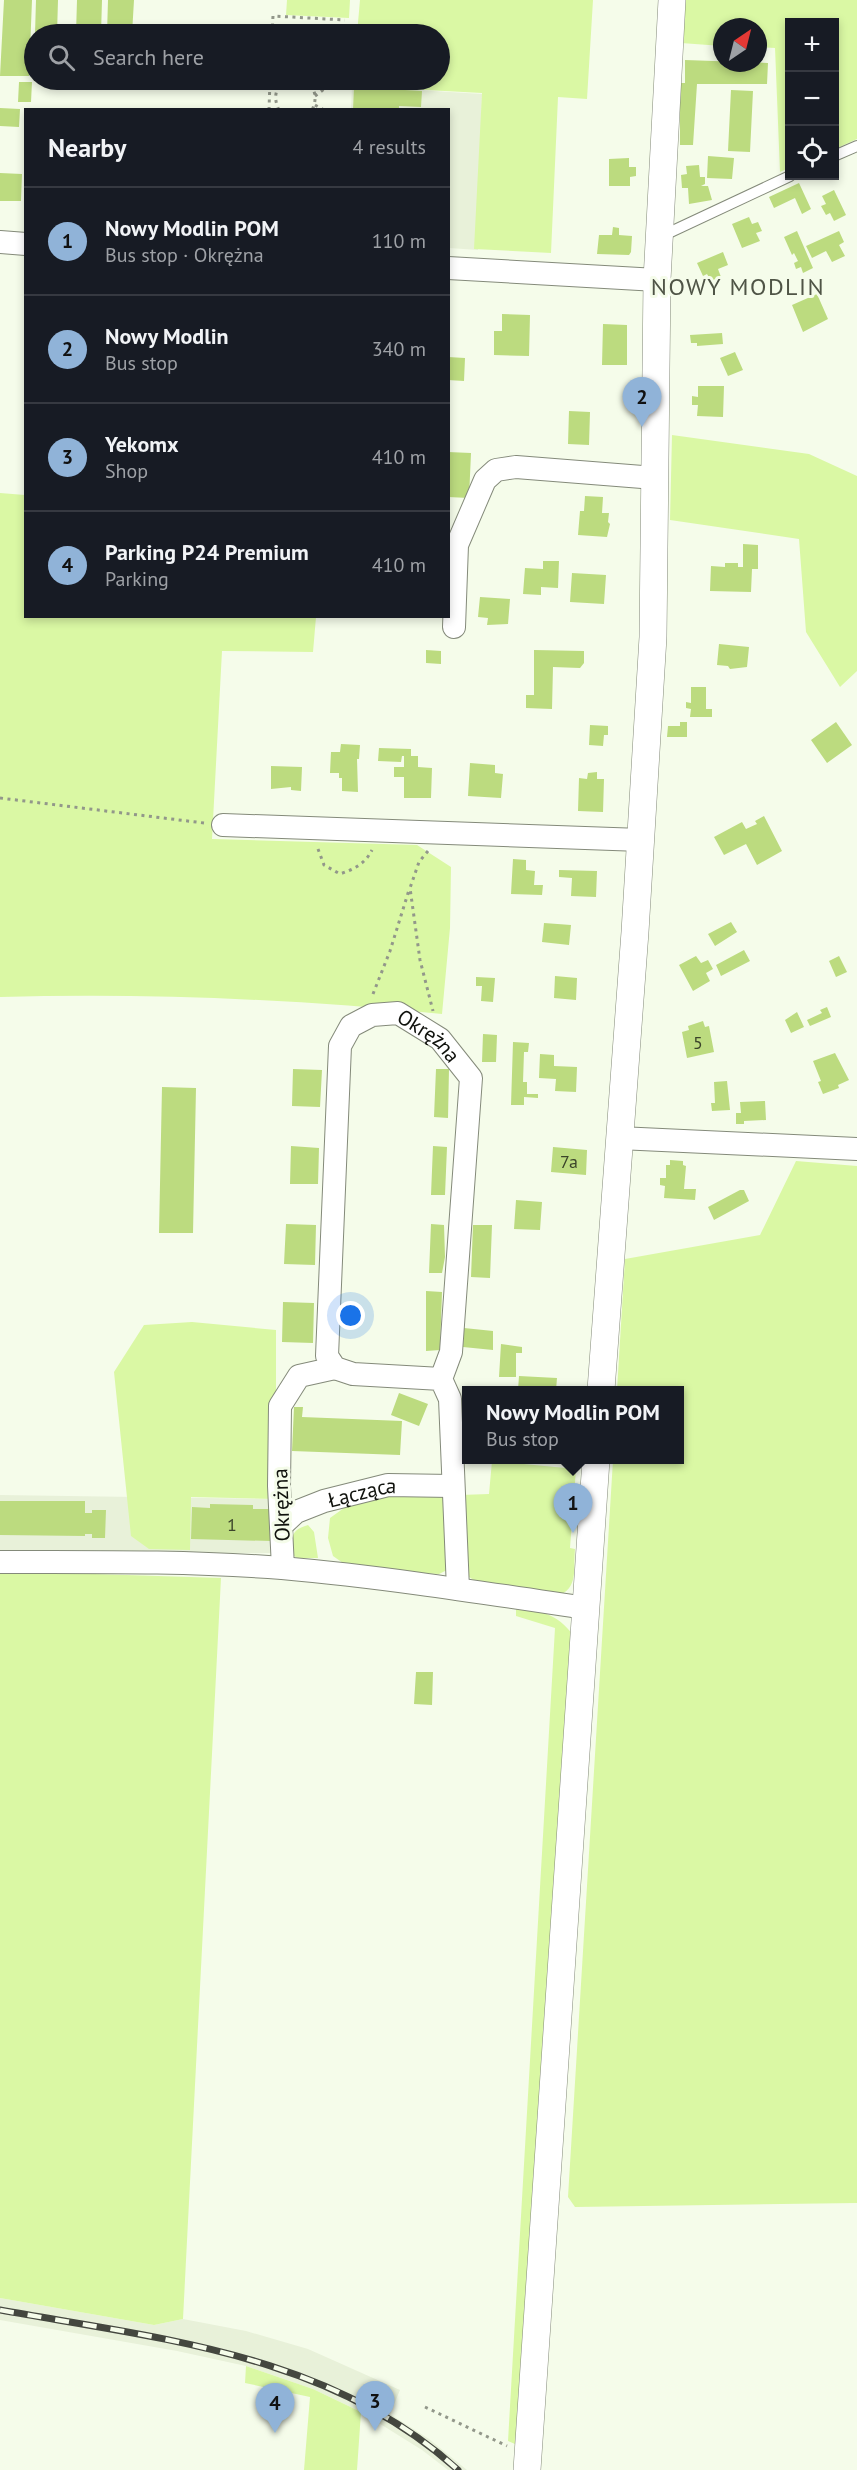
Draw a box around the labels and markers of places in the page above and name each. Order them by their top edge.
pin: 2 [622,378,662,427]
pin: 1 [554,1484,592,1533]
pin: 3 [356,2382,394,2431]
pin: 4 [256,2384,294,2433]

